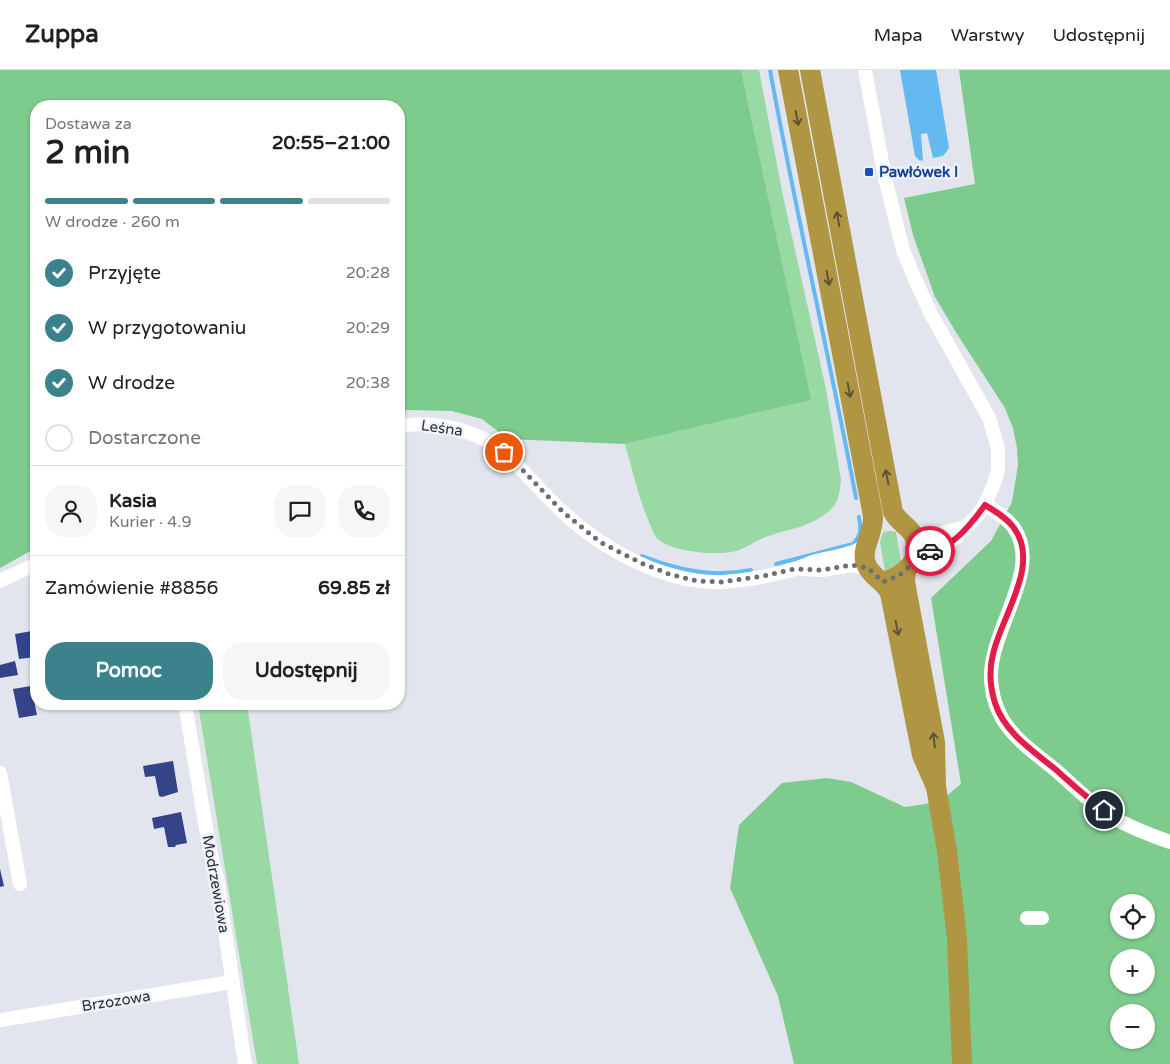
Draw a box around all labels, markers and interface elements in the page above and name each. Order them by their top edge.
text: Zuppa [25,20,99,49]
text: Mapa [874,24,923,46]
text: Warstwy [951,24,1024,46]
text: Udostępnij [1052,24,1145,46]
one-way arrow [793,109,803,125]
text: Dostawa za [45,114,132,134]
text: 20:55–21:00 [272,132,390,154]
text: 2 min [45,134,130,172]
place label: Pawłówek I [879,163,958,181]
marker: Pawłówek I [863,166,875,178]
one-way arrow [832,211,842,227]
text: W drodze · 260 m [45,212,180,232]
icon: check [45,259,73,287]
text: Przyjęte [88,262,161,284]
text: 20:28 [346,263,390,283]
one-way arrow [823,269,833,285]
icon: check [45,314,73,342]
text: W przygotowaniu [88,317,246,339]
text: 20:29 [346,318,390,338]
icon: check [45,369,73,397]
text: W drodze [88,372,175,394]
text: 20:38 [346,373,390,393]
one-way arrow [844,381,854,397]
street label: Leśna [420,416,464,440]
text: Dostarczone [88,427,201,449]
pin [483,431,525,473]
icon: bag [490,438,518,466]
one-way arrow [881,469,891,485]
button: person [45,485,97,537]
button: chat [274,485,326,537]
button: phone [338,485,390,537]
text: Kasia [109,490,157,512]
text: Kurier · 4.9 [109,512,192,532]
courier [905,526,955,576]
icon: car [916,537,944,565]
text: Zamówienie #8856 [45,577,219,599]
text: 69.85 zł [318,577,390,599]
one-way arrow [893,619,902,635]
button: Pomoc [45,642,213,700]
button: Udostępnij [223,642,390,700]
one-way arrow [929,732,939,748]
pin [1083,789,1125,831]
icon: home [1090,796,1118,824]
street label: Modrzewiowa [199,834,233,934]
map controls [1110,894,1155,1049]
button: locate [1110,894,1155,939]
button: + [1110,949,1155,994]
street label: Brzozowa [80,987,152,1015]
button: − [1110,1004,1155,1049]

